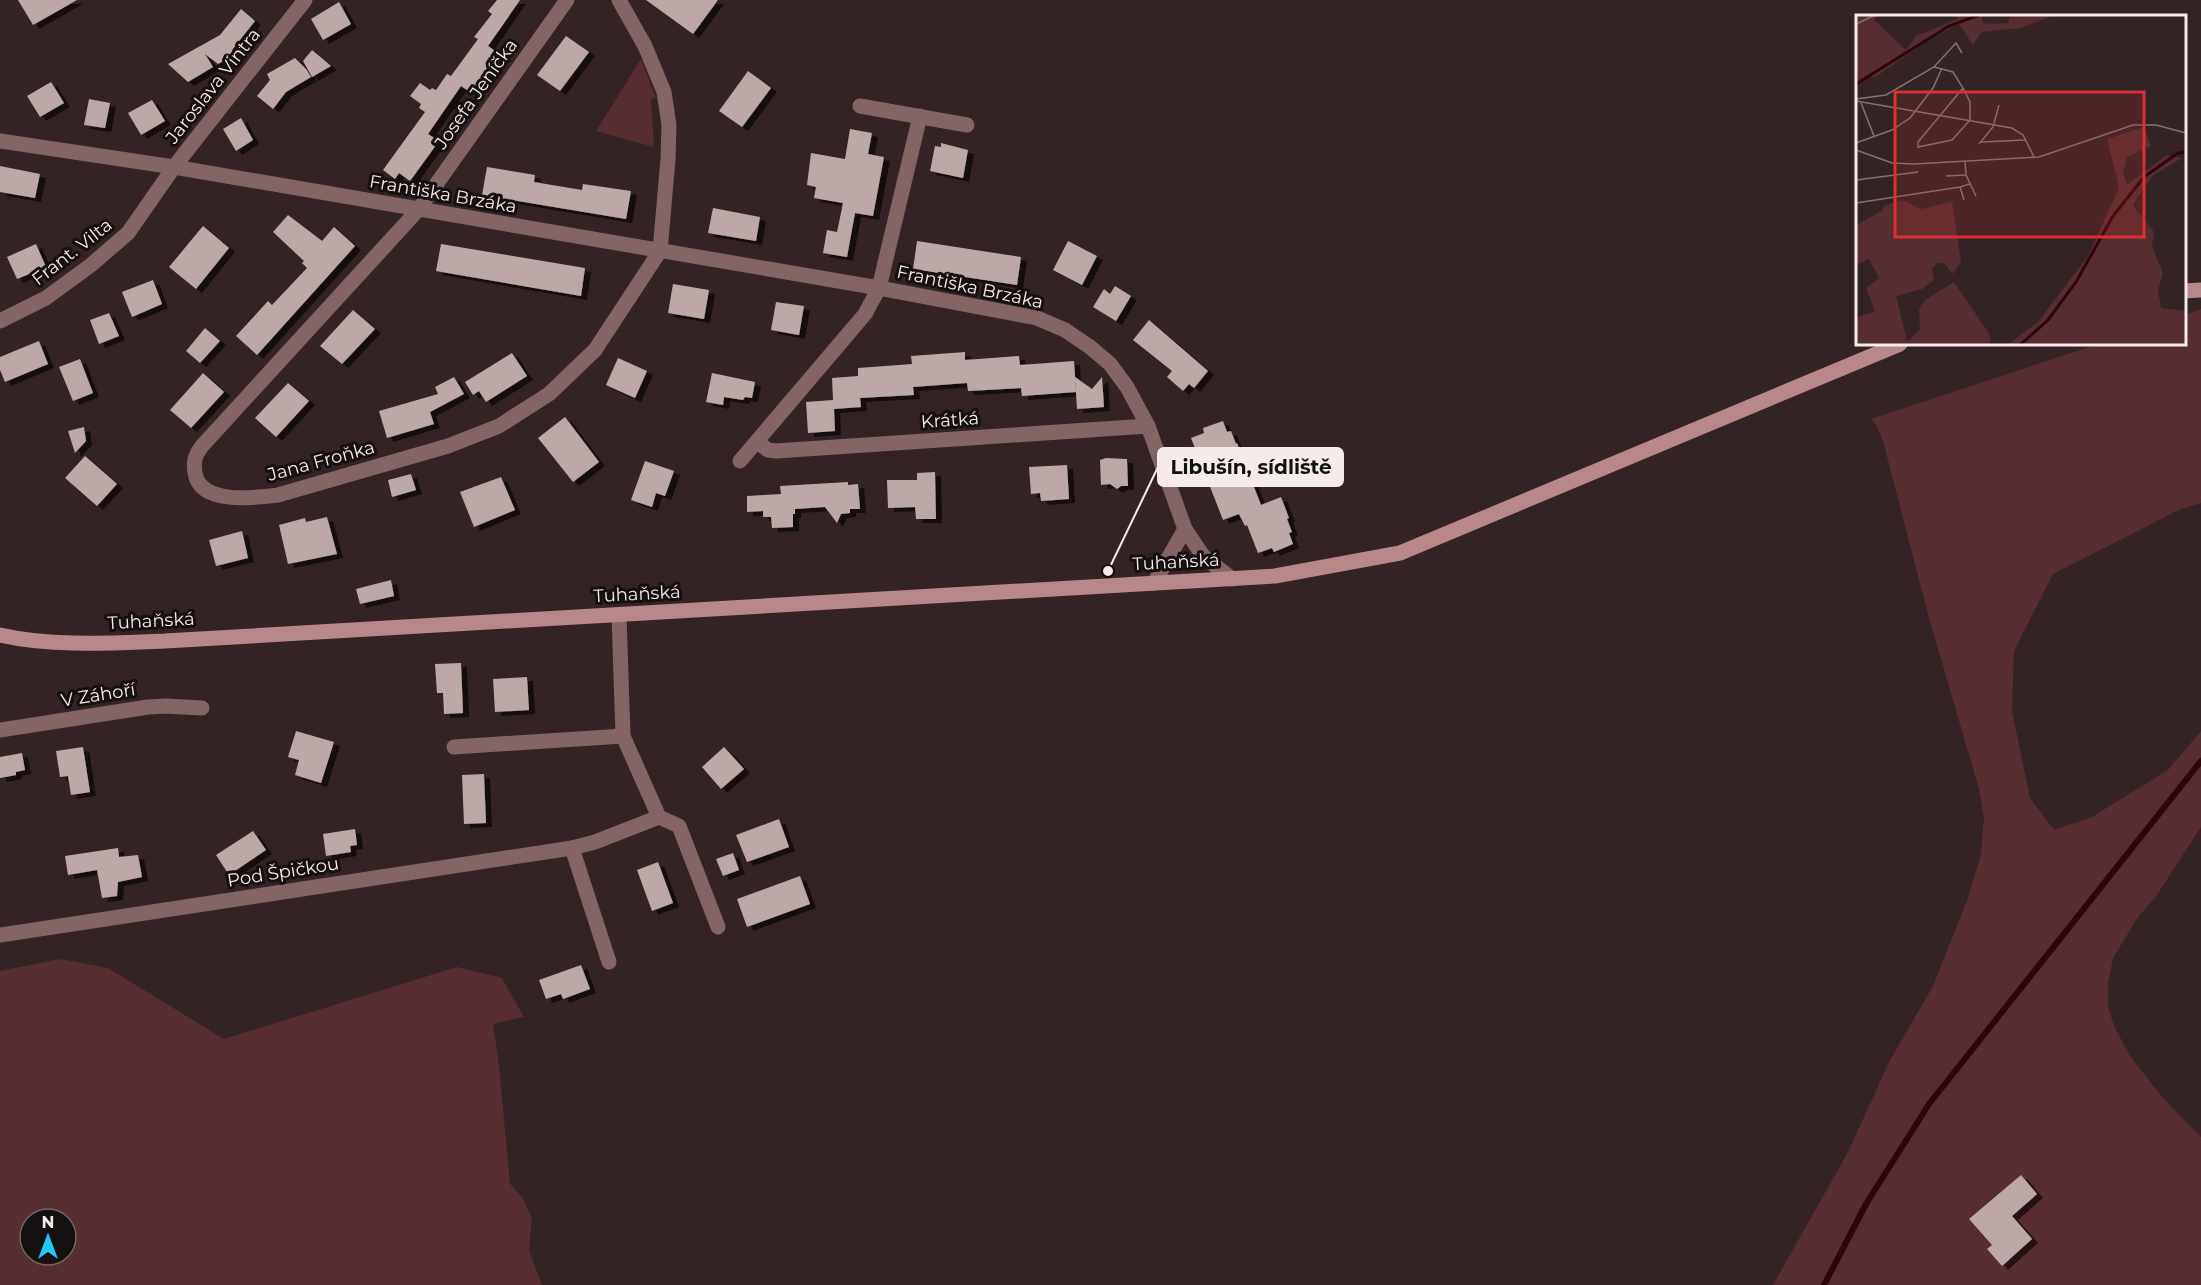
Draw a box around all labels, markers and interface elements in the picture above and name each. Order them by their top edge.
inset map [1856,15,2186,345]
street label: Jaroslava Vintra [160,24,265,149]
street label: Josefa Jeníčka [429,35,522,154]
street label: Františka Brzáka [368,170,518,218]
street label: Frant. Vilta [27,214,117,290]
street label: Františka Brzáka [895,261,1045,313]
street label: Krátká [920,407,980,433]
street label: Jana Froňka [264,436,377,486]
callout: Libušín, sídliště [1158,448,1343,486]
text: Libušín, sídliště [1170,455,1332,479]
street label: Tuhaňská [1132,549,1220,575]
street label: Tuhaňská [593,581,681,607]
street label: Tuhaňská [107,608,195,634]
street label: V Záhoří [59,678,138,712]
street label: Pod Špičkou [226,852,340,892]
north arrow [18,1207,78,1267]
text: N [42,1213,54,1232]

